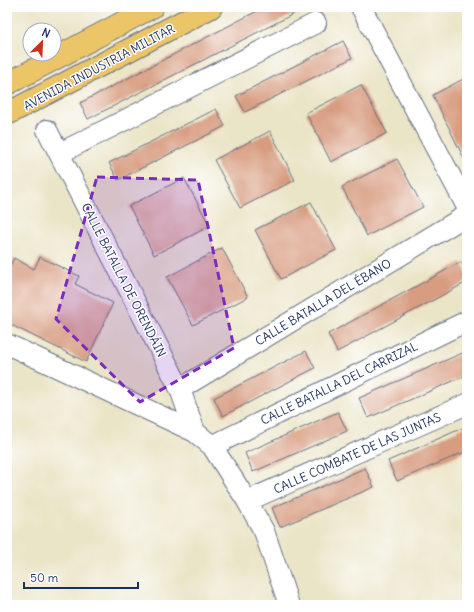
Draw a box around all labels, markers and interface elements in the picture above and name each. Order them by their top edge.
street label: AVENIDA INDUSTRIA MILITAR [21,21,177,113]
north arrow [22,22,62,62]
street label: CALLE BATALLA DE ORENDÁIN [78,200,170,360]
street label: CALLE BATALLA DEL ÉBANO [252,255,394,349]
street label: CALLE BATALLA DEL CARRIZAL [258,338,420,428]
street label: CALLE COMBATE DE LAS JUNTAS [271,409,443,497]
scale bar [24,564,138,590]
text: 50 m [30,570,59,585]

